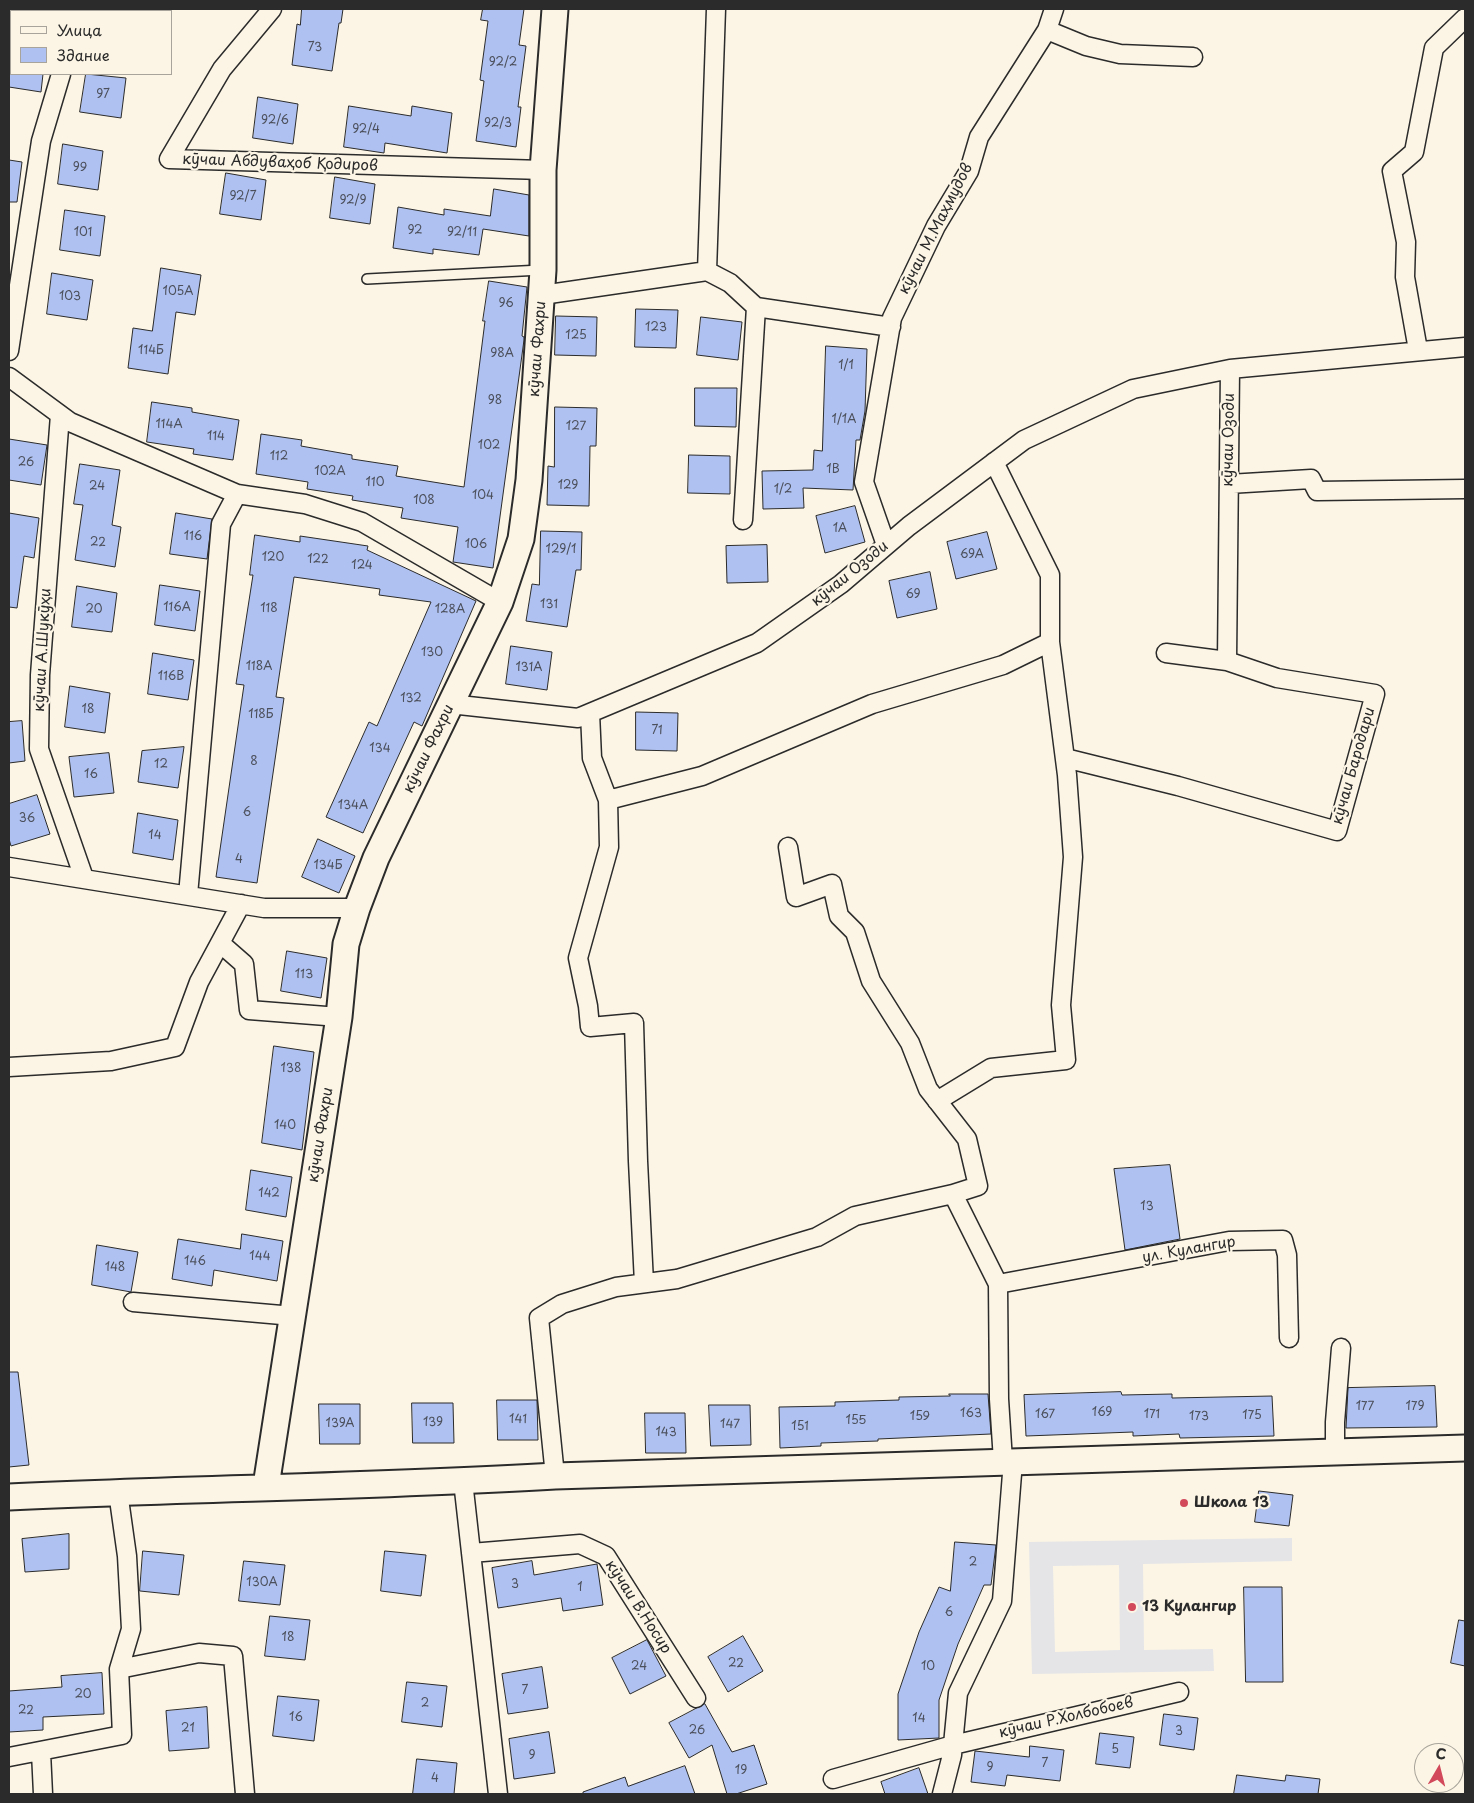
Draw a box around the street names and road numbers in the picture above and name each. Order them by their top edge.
street label: кӯчаи Абдуваҳоб Қодиров [182,151,378,175]
street label: кӯчаи М.Маҳмудов [895,160,977,298]
street label: кӯчаи Фахри [526,300,550,398]
street label: кӯчаи Озоди [1219,393,1239,487]
street label: кӯчаи Озоди [808,537,892,611]
street label: кӯчаи А.Шукӯҳи [31,588,55,712]
street label: кӯчаи Фахри [400,702,458,796]
street label: кӯчаи Бародари [1329,705,1379,827]
street label: кӯчаи Фахри [305,1086,337,1184]
street label: ул. Кулангир [1141,1233,1237,1267]
street label: кӯчаи В.Носир [601,1557,675,1657]
street label: кӯчаи Р.Холбобоев [997,1694,1135,1742]

